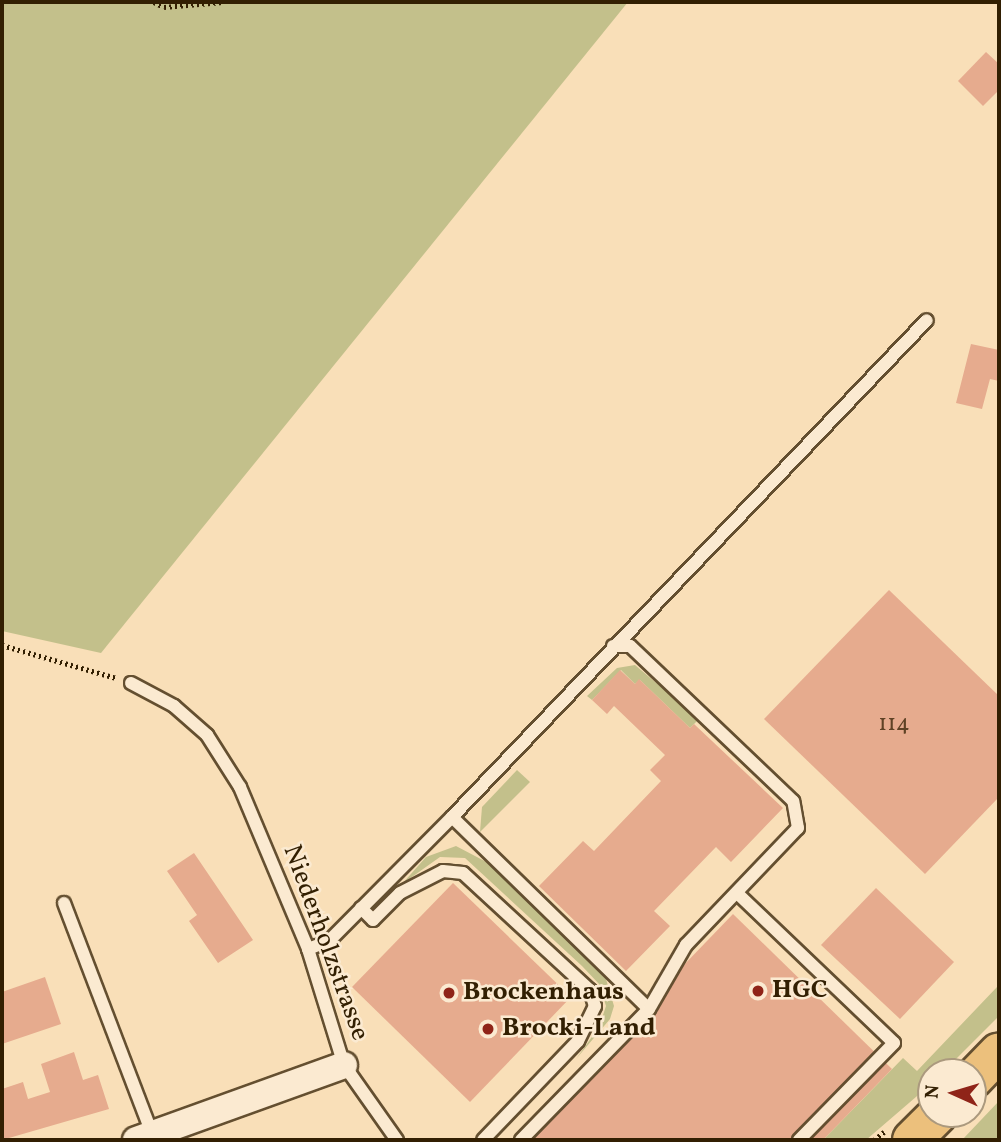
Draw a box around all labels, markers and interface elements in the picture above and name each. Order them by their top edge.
house number: 114 [878,710,910,738]
street label: Niederholzstrasse [275,841,375,1045]
place label: HGC [772,975,828,1007]
place label: Brockenhaus [463,977,624,1009]
marker: HGC [750,983,766,999]
marker: Brockenhaus [441,985,457,1001]
place label: Brocki-Land [502,1013,656,1045]
marker: Brocki-Land [480,1021,496,1037]
north arrow [917,1058,987,1128]
text: N [920,1084,946,1099]

